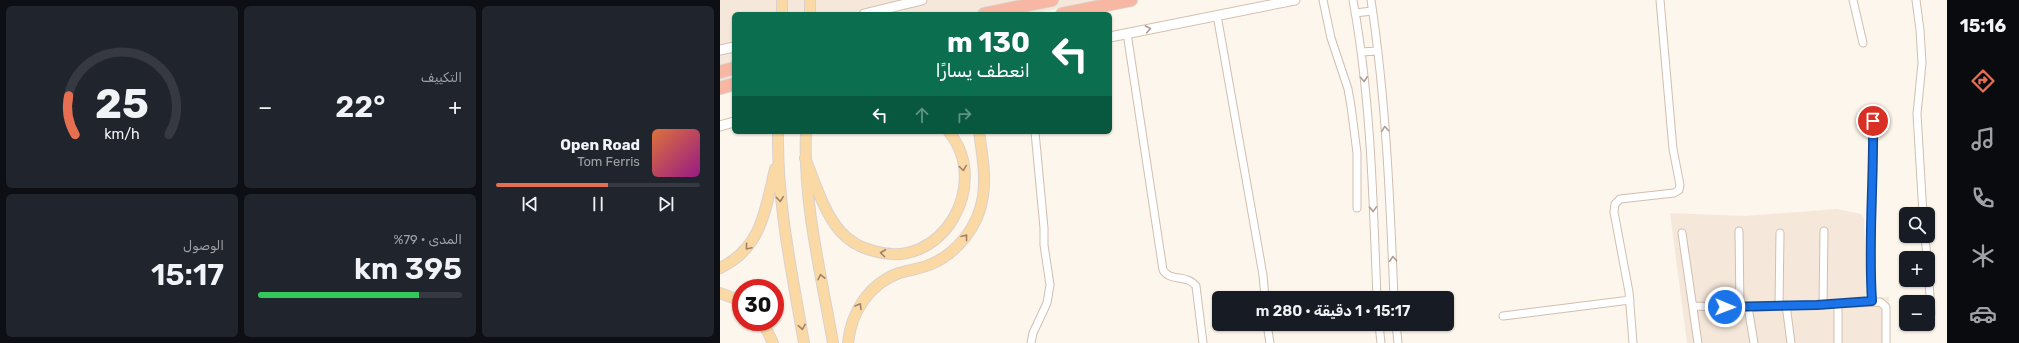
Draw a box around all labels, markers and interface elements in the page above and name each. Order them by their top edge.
text: 15:16 [1960,15,2006,37]
one-way arrow [1145,25,1151,34]
text: 130 m [947,26,1030,59]
icon: left [1044,28,1096,80]
text: انعطف يسارًا [936,60,1030,82]
icon: directions [1969,67,1997,95]
text: التكييف [421,70,462,85]
one-way arrow [1359,76,1368,83]
text: 25 [95,79,149,128]
text: 22° [335,89,385,125]
text: − [258,94,272,121]
text: + [448,94,462,121]
icon: left [869,104,891,126]
icon: ahead [911,104,933,126]
icon: right [953,104,975,126]
pin [1856,104,1890,138]
icon: arrive [1862,110,1884,132]
text: km/h [104,125,140,142]
icon: music [1969,125,1997,153]
one-way arrow [1380,126,1389,132]
text: Open Road [560,136,640,154]
text: Tom Ferris [577,154,640,169]
one-way arrow [958,165,967,171]
icon: phone [1969,184,1997,212]
icon: previous [519,193,541,215]
icon: pause [587,193,609,215]
icon: next [655,193,677,215]
one-way arrow [775,196,784,202]
one-way arrow [1369,206,1377,212]
map controls [1899,207,1935,331]
button: search [1899,207,1935,243]
text: المدى · 79% [393,232,462,247]
one-way arrow [960,234,967,241]
text: الوصول [183,238,224,253]
one-way arrow [746,242,753,250]
icon: climate [1969,242,1997,270]
one-way arrow [880,249,887,258]
text: 395 km [354,251,462,287]
button: + [1899,251,1935,287]
one-way arrow [1388,256,1397,262]
text: 15:17 [151,257,224,293]
one-way arrow [818,274,826,280]
speed limit sign: 30 [732,279,784,331]
position arrow [1704,286,1746,328]
button: − [1899,295,1935,331]
icon: car [1969,300,1997,328]
text: 15:17 · 1 دقيقة · 280 m [1256,302,1410,320]
one-way arrow [855,303,862,310]
one-way arrow [797,324,805,330]

